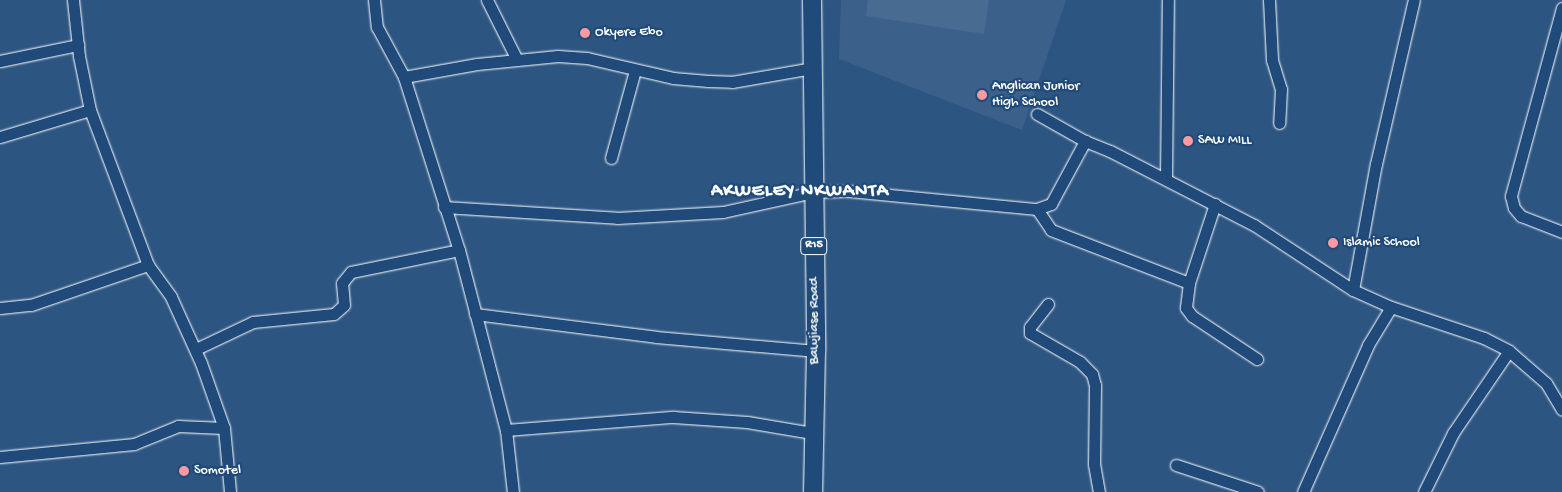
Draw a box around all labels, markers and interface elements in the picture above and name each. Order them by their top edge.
place label: Okyere Ebo [595,25,663,41]
marker: Okyere Ebo [579,27,591,39]
place label: Anglican Junior High School [992,79,1079,111]
marker: Anglican Junior High School [976,89,988,101]
place label: SAW MILL [1198,133,1251,149]
marker: SAW MILL [1182,135,1194,147]
district label: AKWELEY NKWANTA [709,181,891,203]
place label: Islamic School [1343,235,1420,251]
road number: R15 [800,237,828,256]
marker: Islamic School [1327,237,1339,249]
street label: Bawjiase Road [807,278,823,364]
place label: Somotel [194,463,241,479]
marker: Somotel [178,465,190,477]

